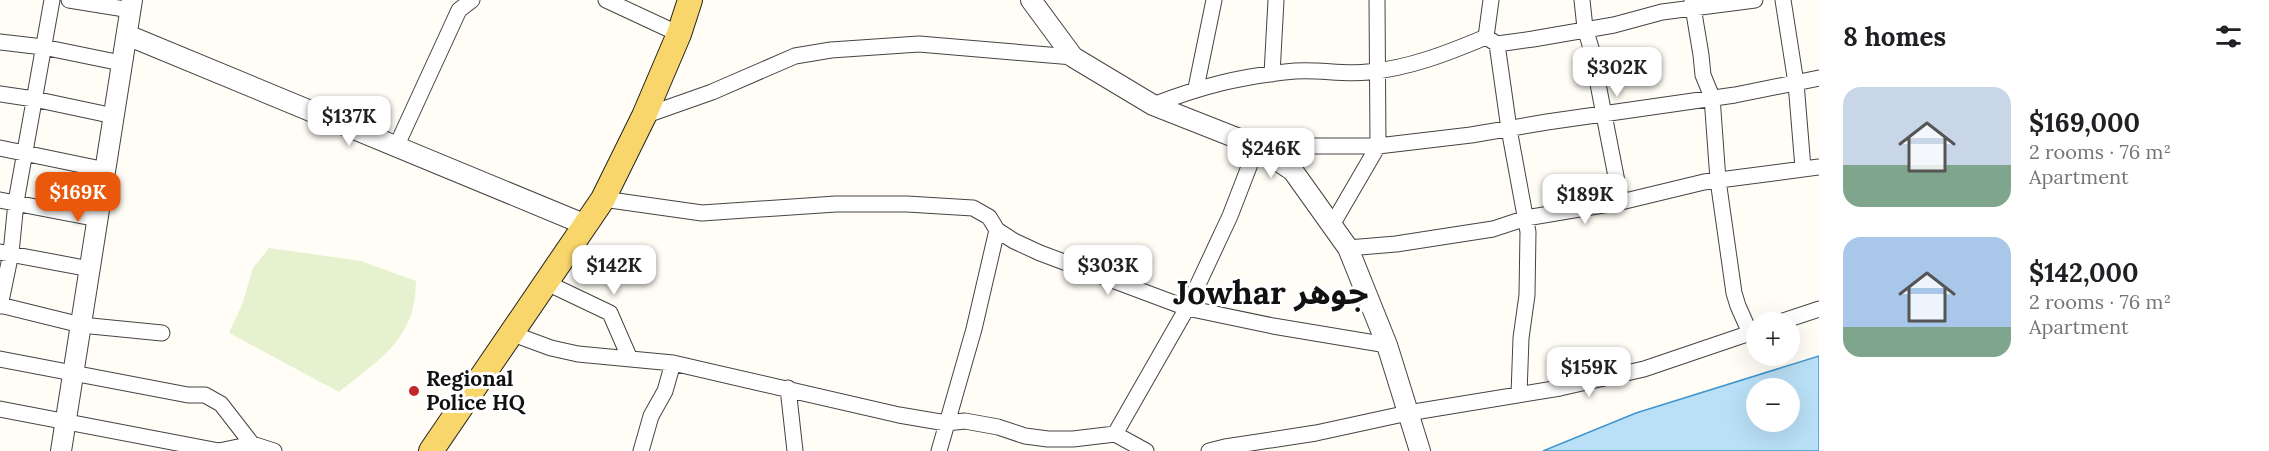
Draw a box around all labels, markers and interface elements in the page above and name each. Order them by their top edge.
text: 8 homes [1843,20,1946,53]
icon: filters [2212,20,2245,53]
pin: $302K [1575,47,1659,98]
text: $302K [1587,54,1647,79]
pin: $137K [307,96,391,147]
text: $137K [322,103,376,128]
text: $169,000 [2029,106,2140,139]
icon: home [1891,111,1963,183]
pin: $246K [1229,128,1313,179]
text: $246K [1241,135,1301,160]
text: 2 rooms · 76 m² [2029,139,2171,164]
text: Apartment [2029,164,2129,189]
pin: $169K [36,172,120,223]
pin: $189K [1543,174,1627,225]
text: $169K [49,179,107,204]
text: $189K [1556,181,1614,206]
pin: $142K [572,245,656,296]
pin: $303K [1066,245,1150,296]
text: $142K [586,252,642,277]
text: $303K [1077,252,1139,277]
text: $142,000 [2029,256,2139,289]
icon: home [1891,261,1963,333]
district label: Jowhar جوهر [1173,271,1369,313]
text: 2 rooms · 76 m² [2029,289,2171,314]
map controls [1746,312,1800,432]
button: + [1746,312,1800,366]
text: Apartment [2029,314,2129,339]
pin: $159K [1547,347,1631,398]
text: $159K [1561,354,1617,379]
place label: Regional Police HQ [426,365,526,416]
button: − [1746,378,1800,432]
marker: Regional Police HQ [407,384,421,398]

